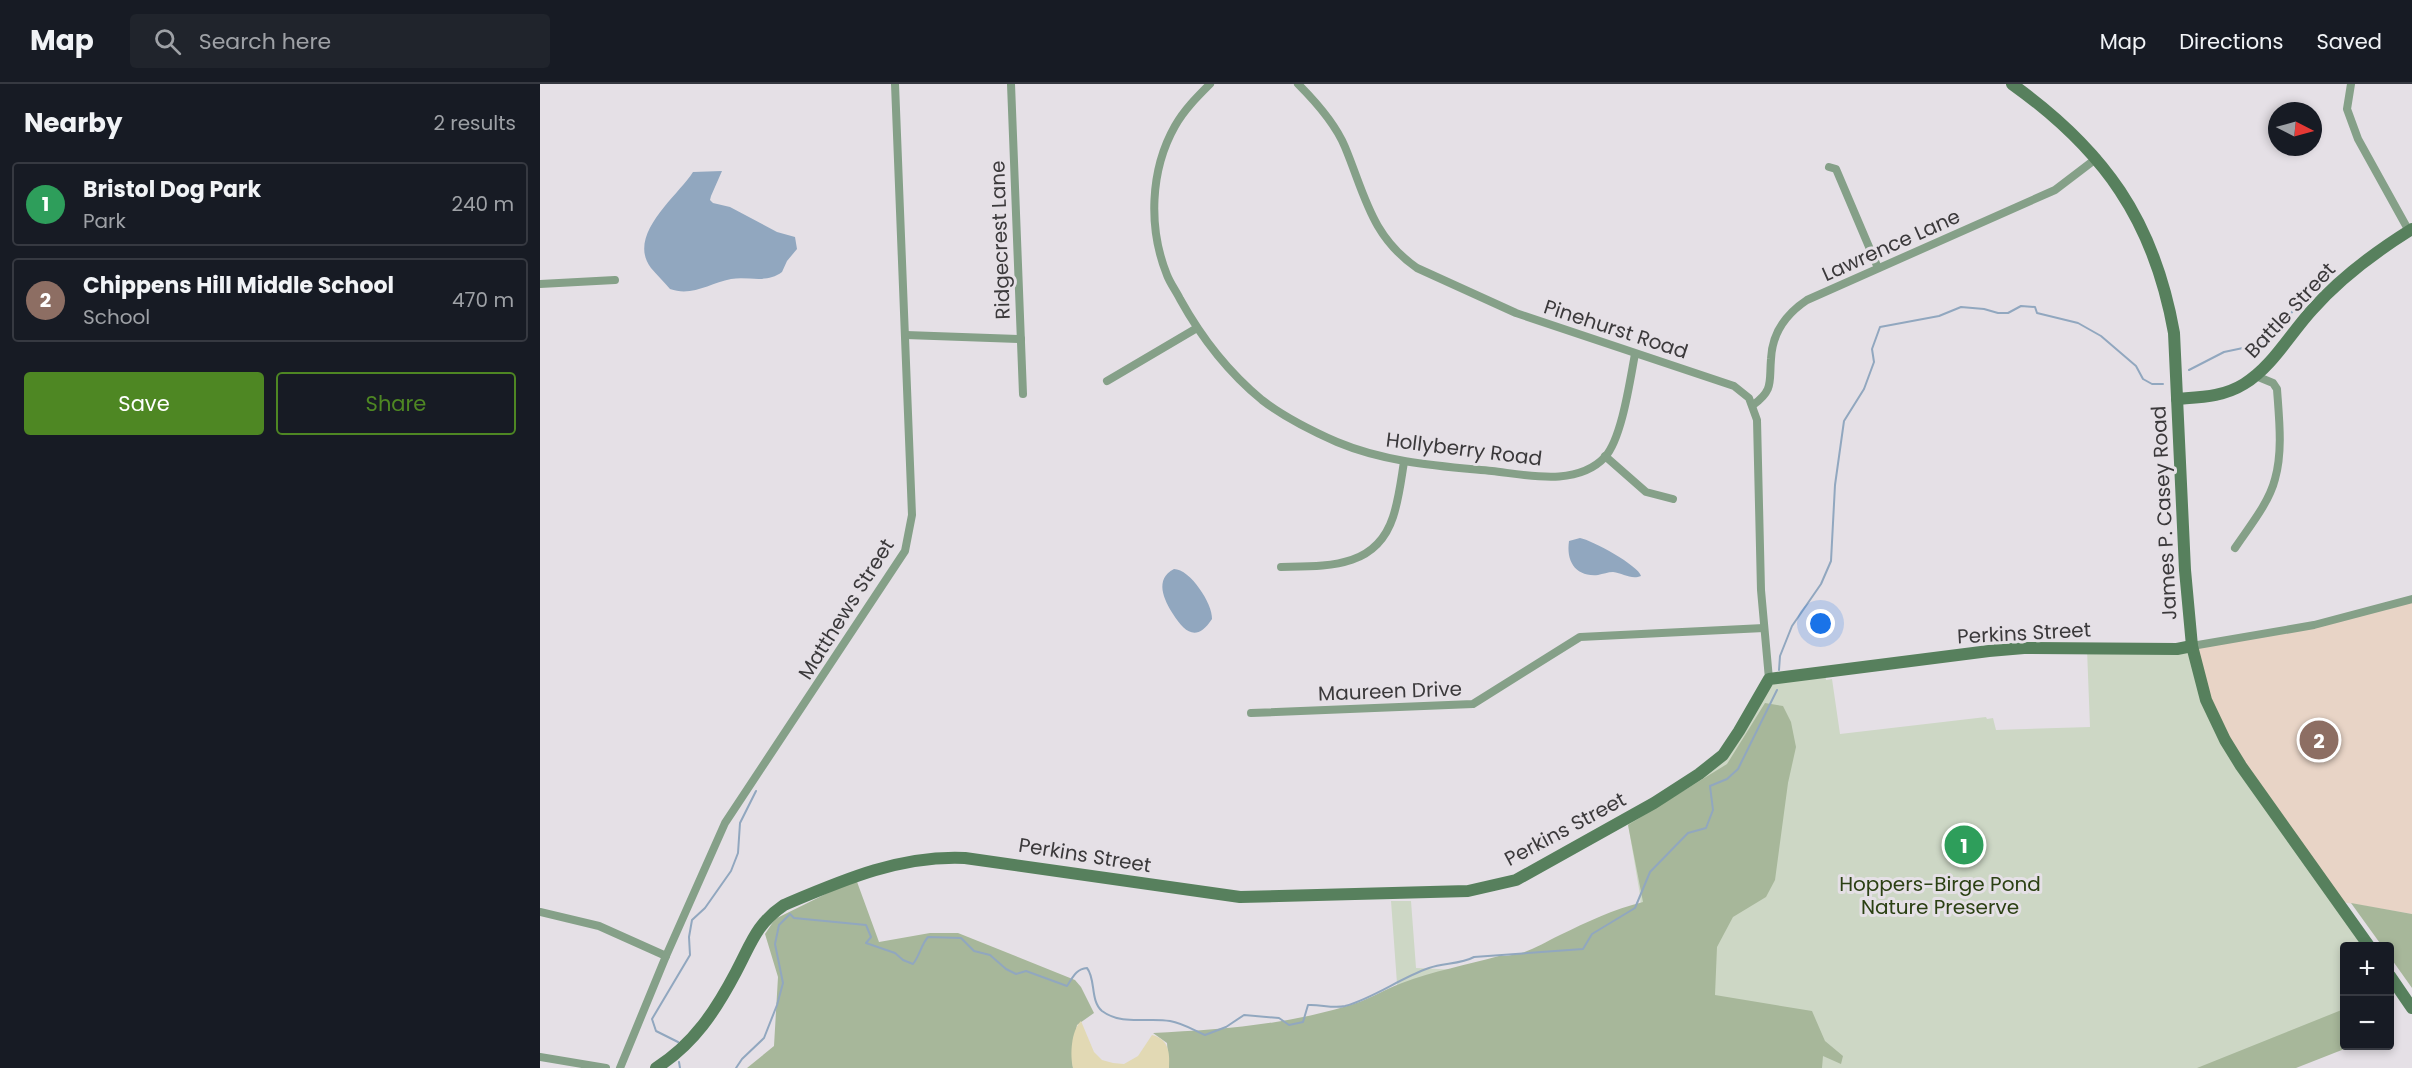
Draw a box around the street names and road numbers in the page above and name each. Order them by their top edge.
street label: Ridgecrest Lane [983,160,1017,320]
street label: Lawrence Lane [1817,202,1965,288]
street label: Battle Street [2238,256,2342,364]
street label: Pinehurst Road [1540,293,1692,365]
street label: James P. Casey Road [2144,405,2184,621]
street label: Hollyberry Road [1384,426,1544,472]
street label: Matthews Street [791,533,901,685]
street label: Perkins Street [1956,616,2092,650]
street label: Maureen Drive [1318,674,1462,708]
street label: Perkins Street [1499,785,1631,873]
street label: Perkins Street [1017,831,1153,879]

